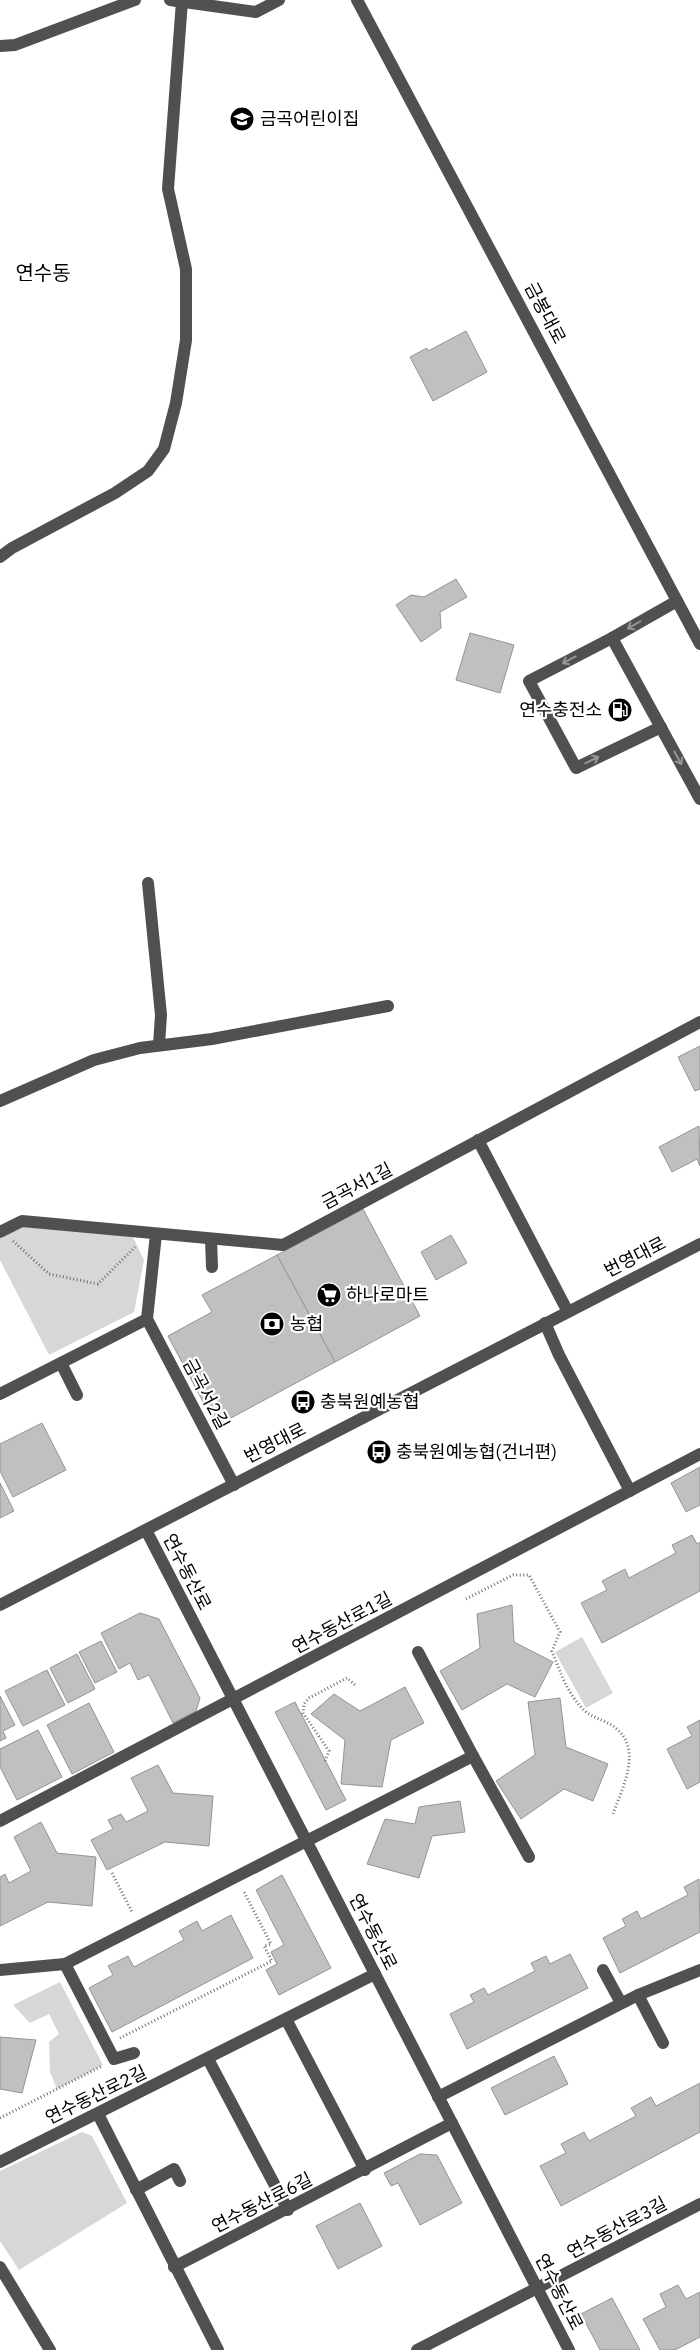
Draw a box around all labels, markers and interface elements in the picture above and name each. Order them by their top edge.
school or university icon: 금곡어린이집 [229,106,255,132]
place label: 금곡어린이집 [260,107,359,130]
district label: 연수동 [15,259,71,286]
street label: 금봉대로 [520,278,571,347]
one-way arrow [627,620,642,630]
one-way arrow [562,656,577,665]
fuel station icon: 연수충전소 [607,697,633,723]
place label: 연수충전소 [519,698,602,721]
one-way arrow [674,750,683,765]
one-way arrow [584,755,599,765]
street label: 금곡서1길 [317,1157,396,1214]
street label: 번영대로 [600,1231,670,1282]
supermarket icon: 하나로마트 [316,1282,342,1308]
place label: 하나로마트 [346,1283,429,1306]
bank icon: 농협 [259,1311,285,1337]
place label: 농협 [290,1312,323,1335]
street label: 금곡서2길 [178,1354,235,1433]
bus stop icon: 충북원예농협 [290,1389,316,1415]
place label: 충북원예농협 [320,1390,419,1413]
street label: 번영대로 [240,1417,310,1468]
bus stop icon: 충북원예농협(건너편) [366,1439,392,1465]
place label: 충북원예농협(건너편) [396,1440,557,1463]
street label: 연수동산로 [158,1530,216,1614]
street label: 연수동산로1길 [288,1587,396,1659]
street label: 연수동산로 [344,1890,402,1974]
street label: 연수동산로2길 [41,2060,150,2129]
street label: 연수동산로6길 [207,2167,316,2238]
street label: 연수동산로3길 [563,2192,671,2264]
street label: 연수동산로 [530,2250,588,2334]

